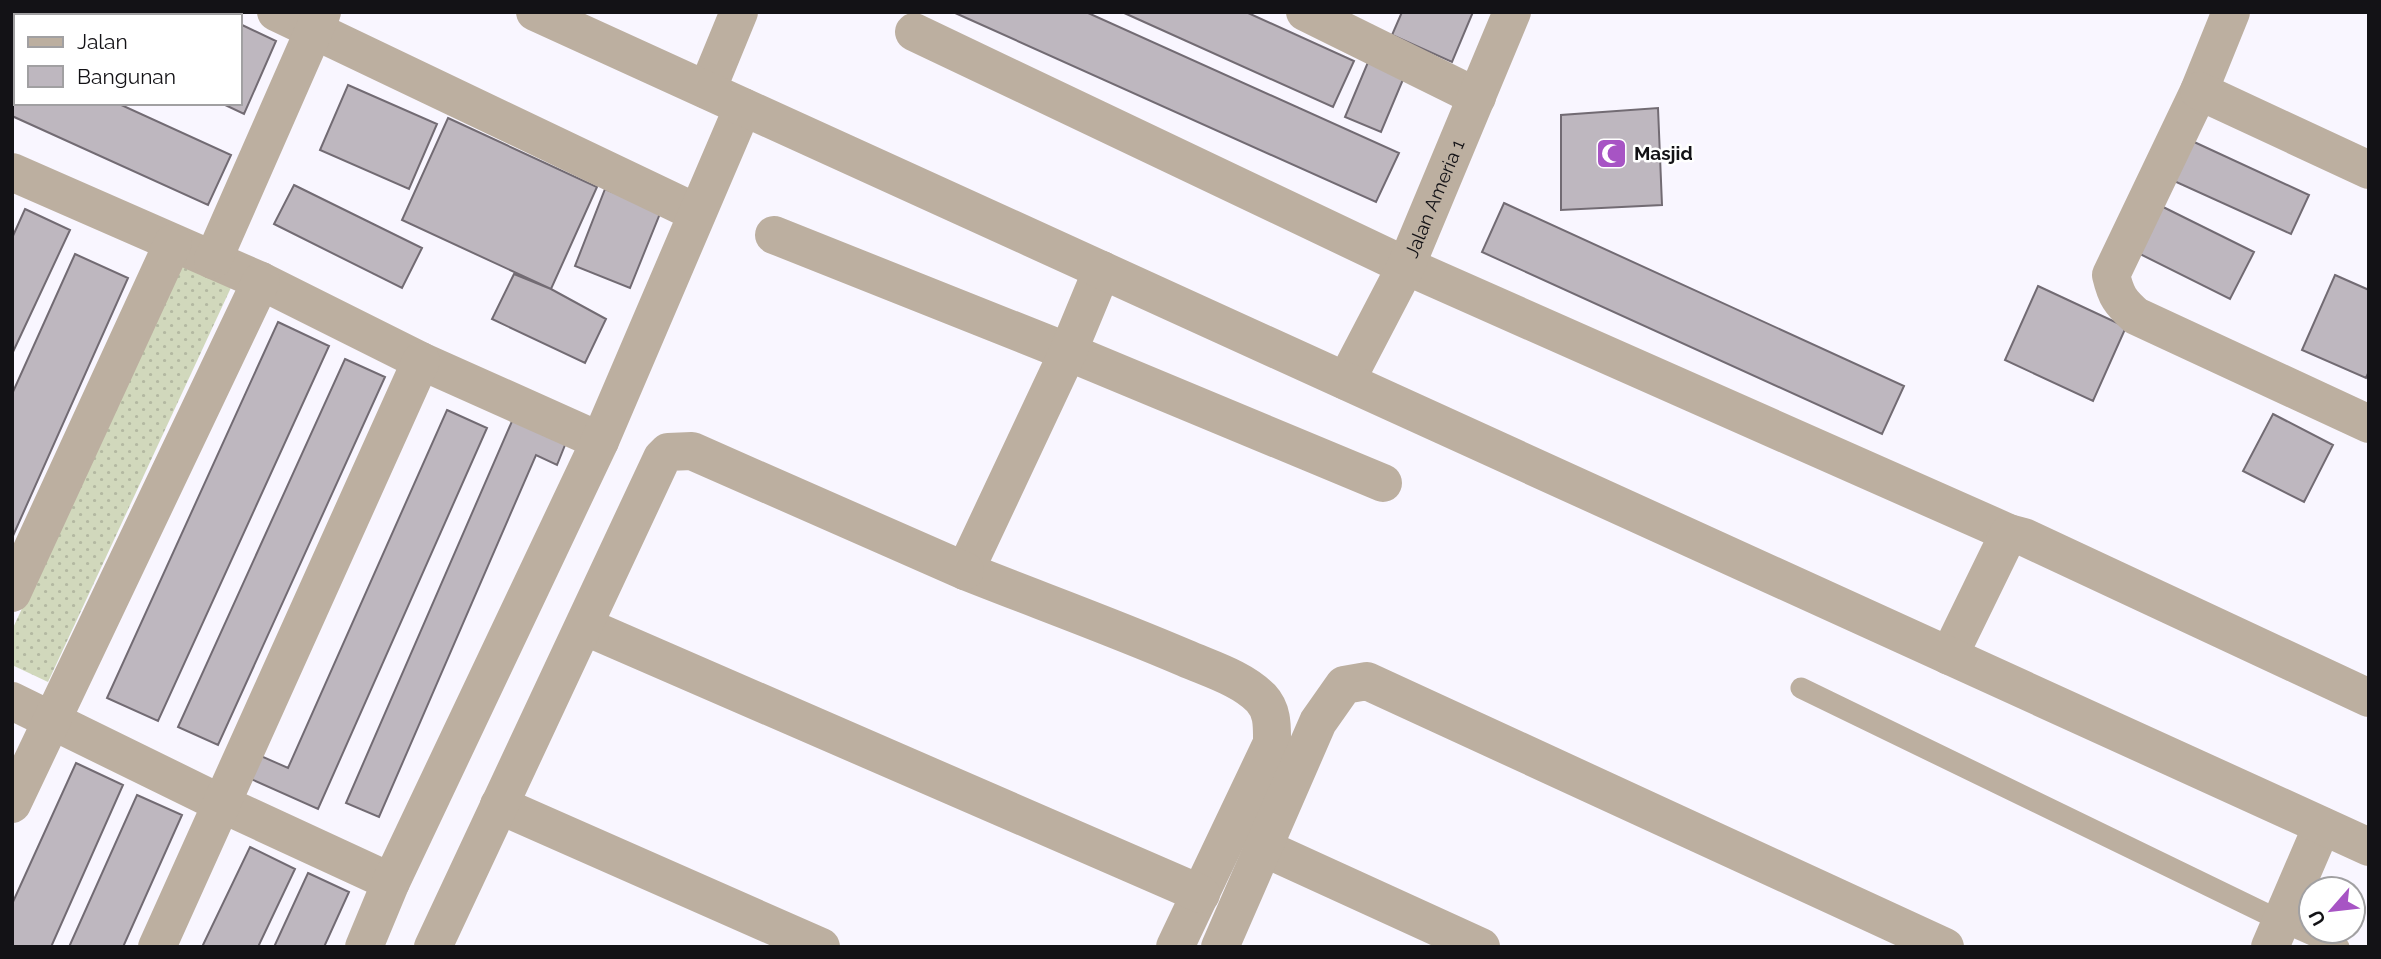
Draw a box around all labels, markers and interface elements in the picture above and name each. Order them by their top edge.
legend [14,14,242,105]
text: Jalan [77,29,128,54]
text: Bangunan [77,64,176,89]
street label: Jalan Ameria 1 [1400,136,1469,261]
mosque icon: Masjid [1594,136,1628,170]
place label: Masjid [1634,142,1693,164]
north arrow [2297,875,2367,945]
text: U [2304,907,2330,929]

